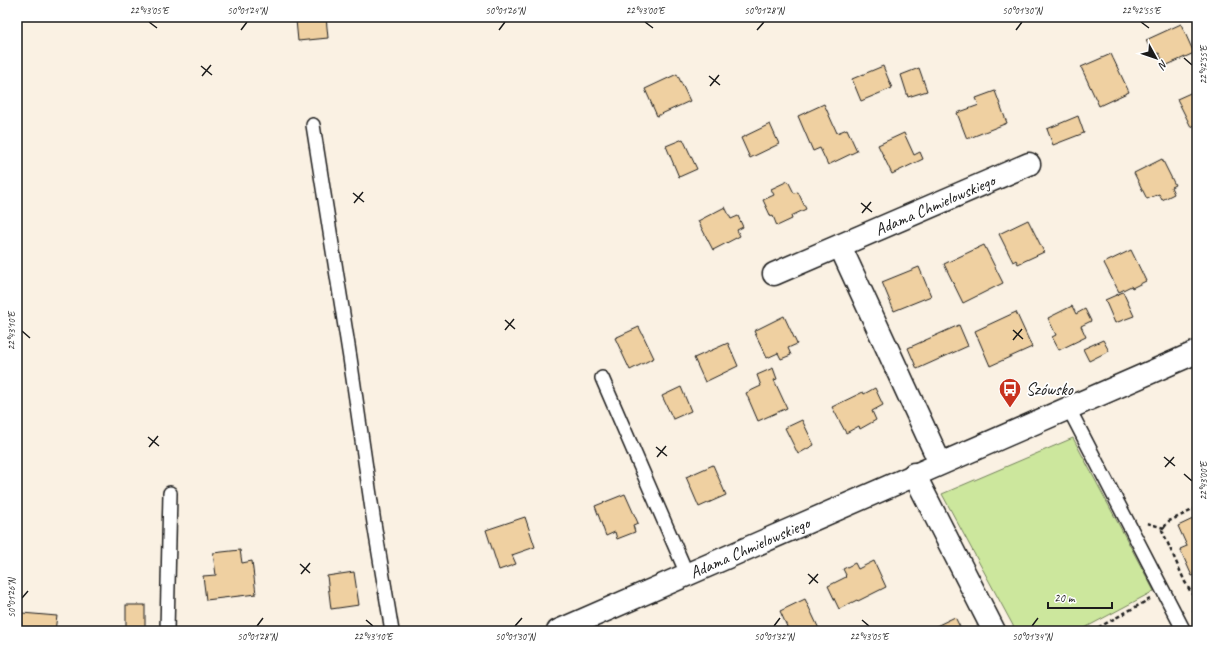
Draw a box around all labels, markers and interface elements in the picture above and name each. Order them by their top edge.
text: 22°43'05"E [130,4,170,17]
text: 50°01'24"N [227,4,269,17]
text: 50°01'26"N [485,4,527,17]
text: 22°43'00"E [626,4,666,17]
text: 50°01'28"N [744,4,786,17]
text: 50°01'30"N [1002,4,1044,17]
text: 22°42'55"E [1122,4,1162,17]
north arrow [1136,38,1176,78]
text: 22°42'55"E [1197,44,1210,84]
text: N [1155,57,1171,73]
street label: Adama Chmielowskiego [872,169,1000,240]
text: 22°43'10"E [5,310,18,350]
bus stop icon: Szówsko [997,376,1023,409]
place label: Szówsko [1026,379,1074,400]
text: 22°43'00"E [1197,460,1210,500]
street label: Adama Chmielowskiego [686,511,814,583]
text: 50°01'26"N [5,576,18,618]
scale bar [1048,584,1112,610]
text: 20 m [1054,590,1076,606]
text: 50°01'28"N [237,630,279,643]
text: 22°43'10"E [354,630,394,643]
text: 50°01'30"N [495,630,537,643]
text: 50°01'32"N [754,630,796,643]
text: 22°43'05"E [850,630,890,643]
text: 50°01'34"N [1012,630,1054,643]

